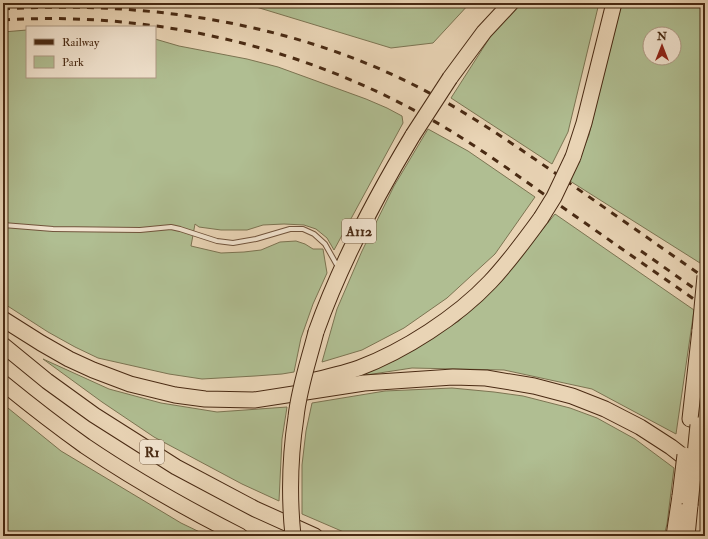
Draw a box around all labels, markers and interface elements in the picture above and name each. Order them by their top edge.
legend [26,26,156,78]
north arrow [642,26,682,66]
text: N [656,30,668,43]
text: Railway [62,35,100,50]
text: Park [62,55,84,70]
road number: A112 [342,219,376,243]
road number: R1 [140,440,164,464]

